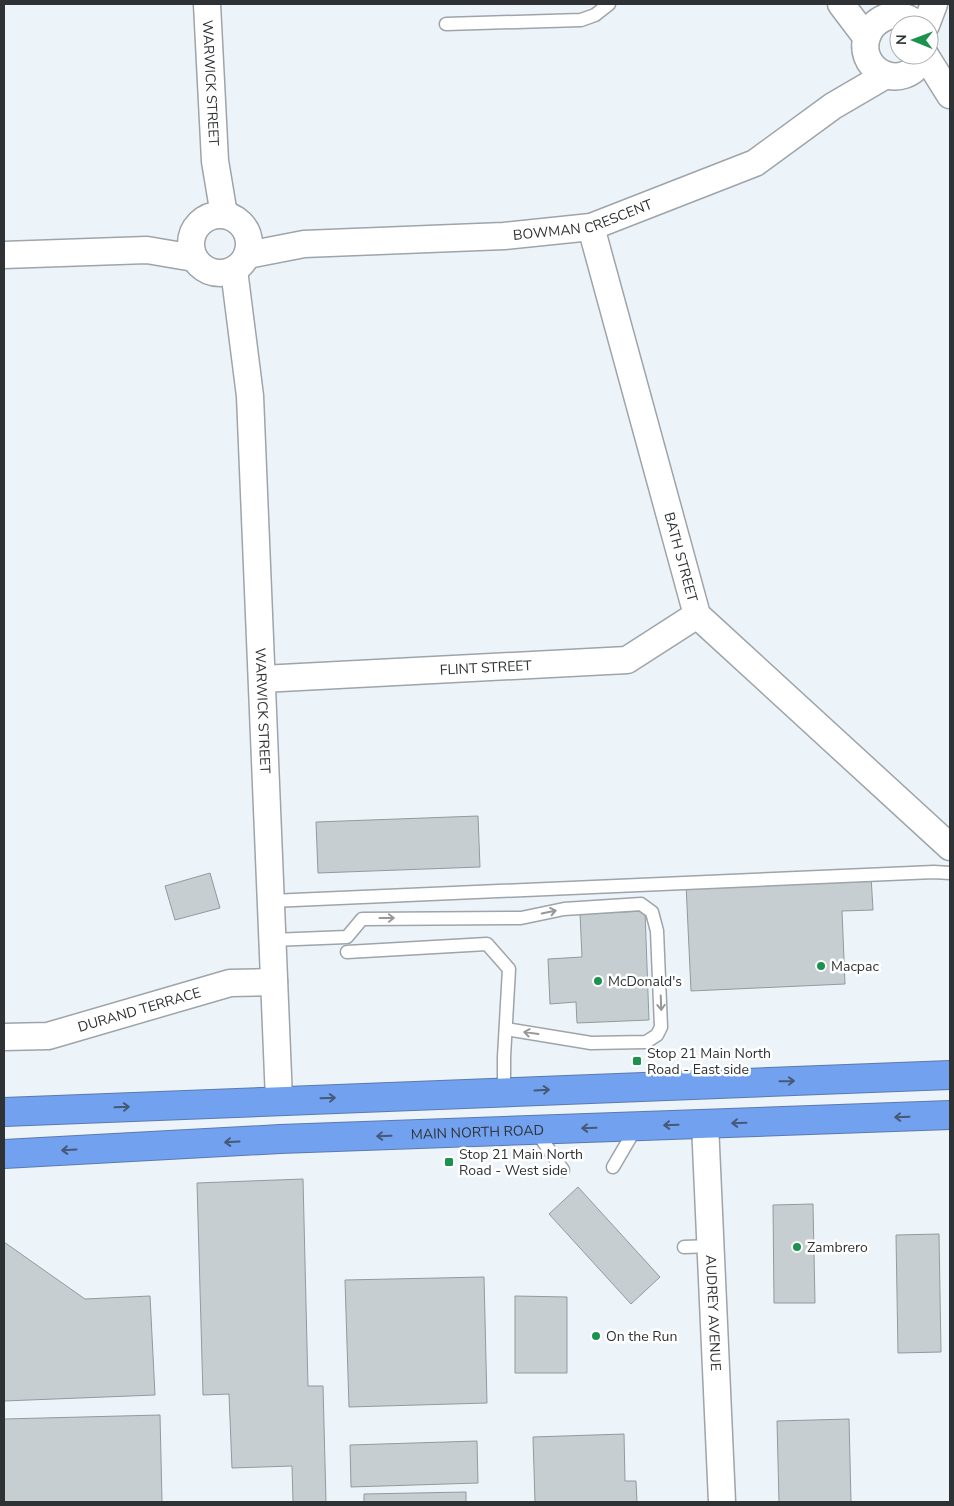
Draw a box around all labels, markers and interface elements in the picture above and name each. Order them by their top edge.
north arrow [889,15,939,65]
street label: WARWICK STREET [198,20,224,147]
text: N [892,34,911,45]
street label: BOWMAN CRESCENT [512,194,656,245]
street label: BATH STREET [660,510,703,604]
street label: WARWICK STREET [251,648,275,774]
street label: FLINT STREET [439,655,533,679]
one-way arrow [540,907,556,916]
one-way arrow [378,913,395,923]
place label: Macpac [831,957,879,976]
marker: Macpac [815,960,827,972]
place label: McDonald's [608,972,682,991]
marker: McDonald's [592,975,604,987]
street label: DURAND TERRACE [75,983,203,1036]
one-way arrow [656,994,665,1010]
one-way arrow [524,1028,540,1038]
place label: Stop 21 Main North Road - East side [647,1044,771,1079]
marker: Stop 21 Main North Road - East side [631,1055,643,1067]
one-way arrow [778,1076,795,1086]
one-way arrow [534,1086,550,1095]
one-way arrow [319,1093,335,1103]
one-way arrow [114,1102,130,1111]
one-way arrow [894,1112,910,1122]
one-way arrow [731,1118,747,1127]
street label: MAIN NORTH ROAD [411,1120,544,1144]
one-way arrow [664,1121,680,1130]
one-way arrow [581,1124,597,1133]
one-way arrow [376,1131,392,1140]
one-way arrow [224,1137,240,1146]
place label: Stop 21 Main North Road - West side [459,1145,583,1180]
one-way arrow [62,1146,78,1155]
marker: Stop 21 Main North Road - West side [443,1156,455,1168]
place label: Zambrero [807,1238,868,1257]
marker: Zambrero [791,1241,803,1253]
street label: AUDREY AVENUE [701,1254,726,1371]
place label: On the Run [606,1327,677,1346]
marker: On the Run [590,1330,602,1342]

